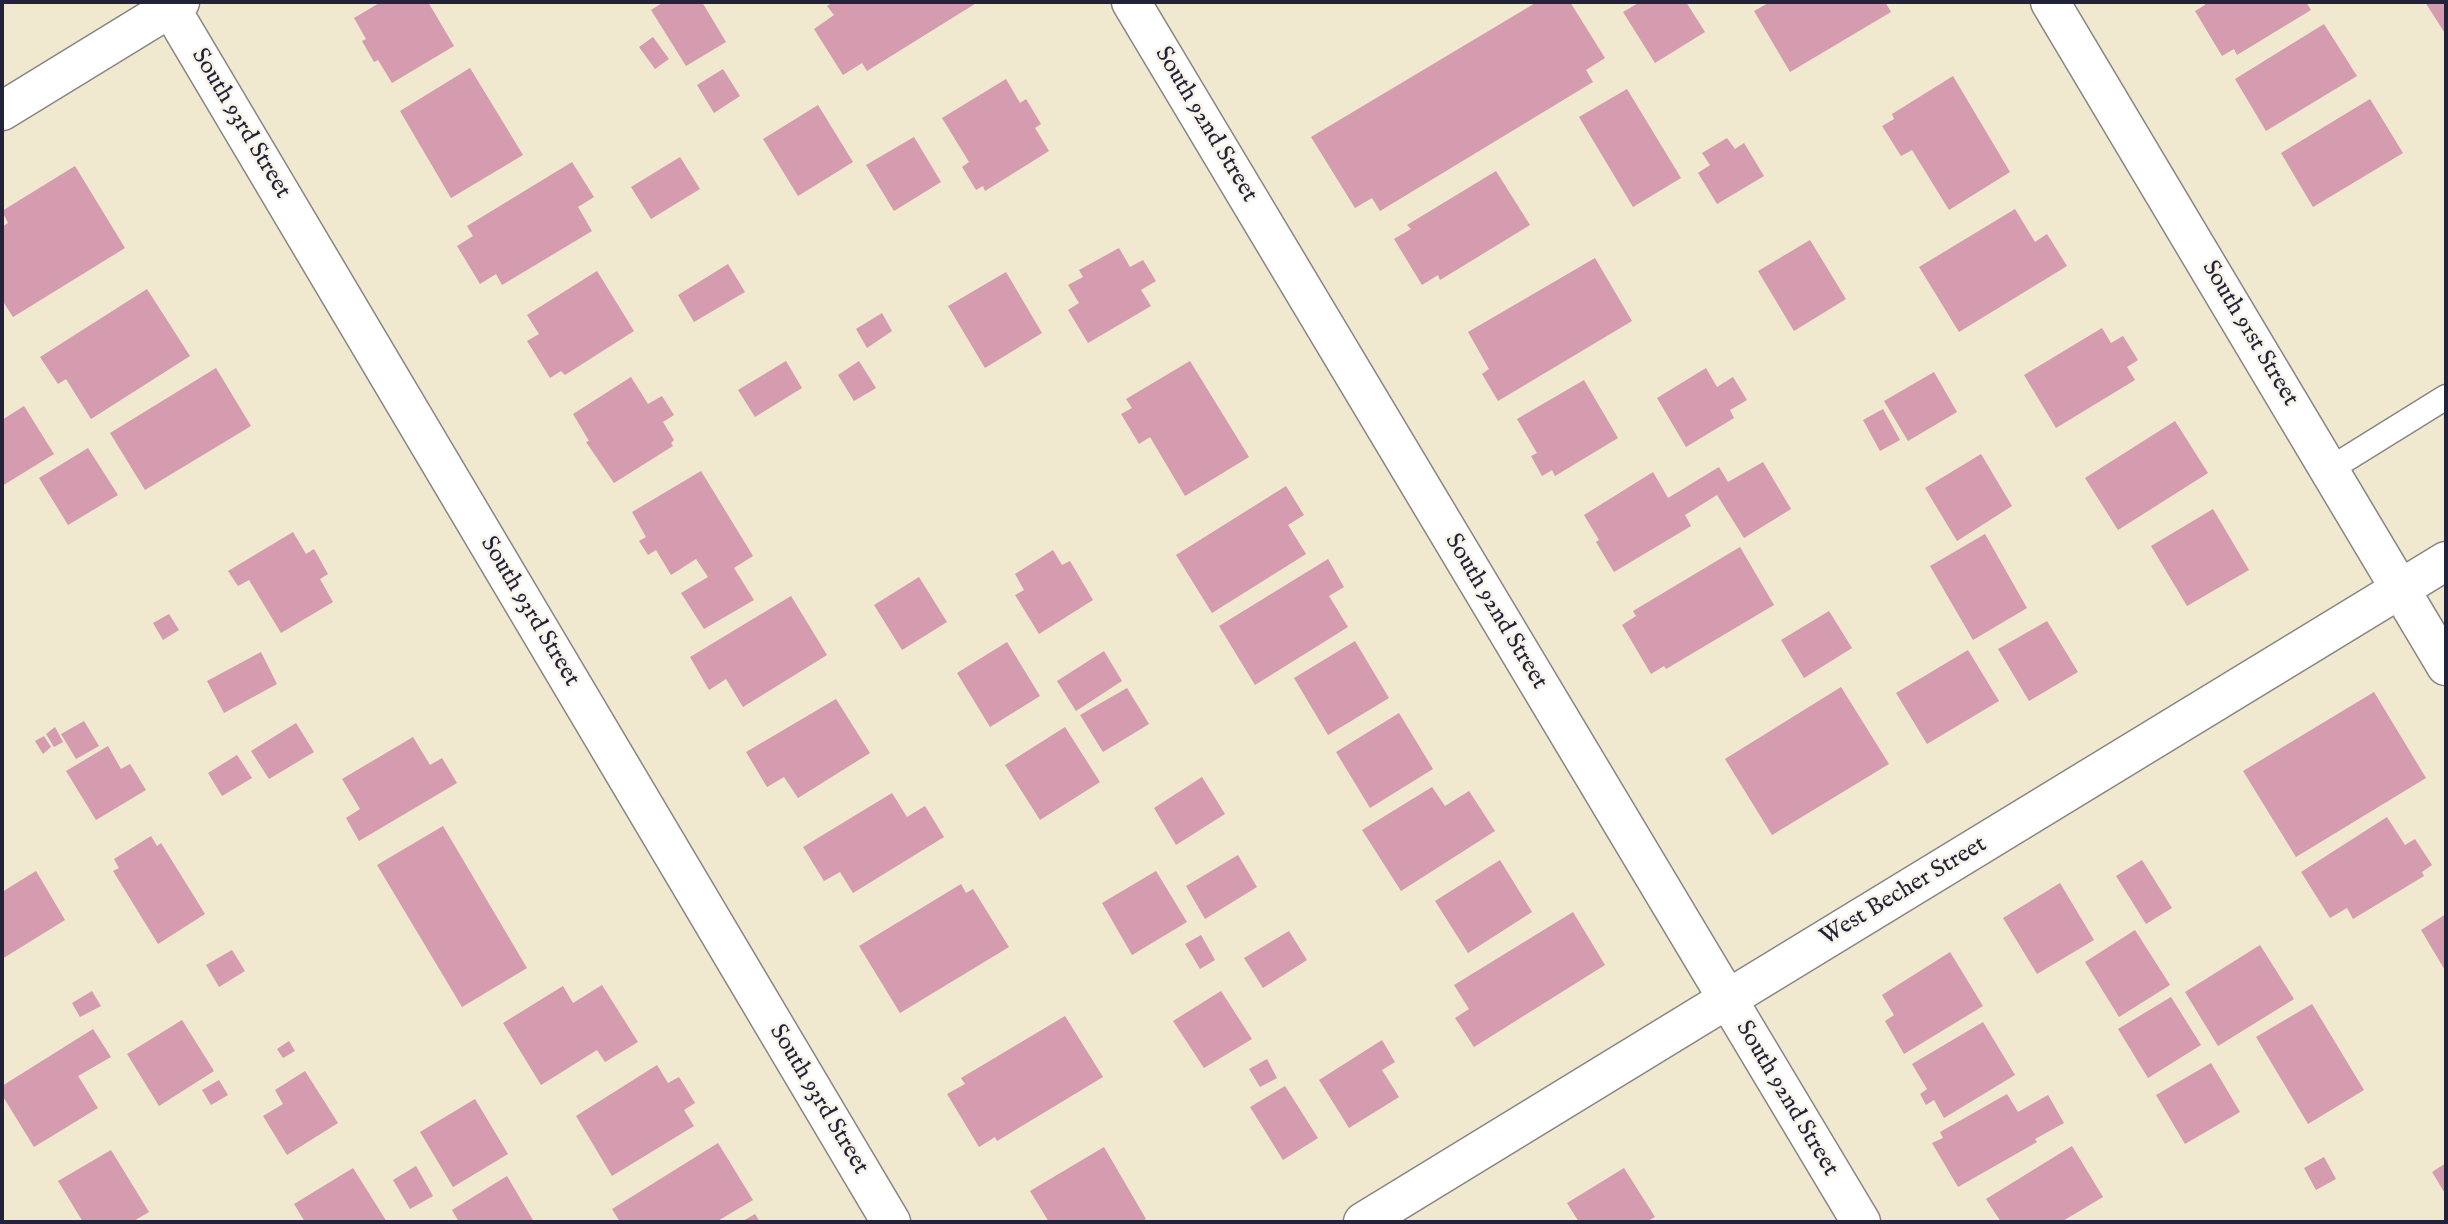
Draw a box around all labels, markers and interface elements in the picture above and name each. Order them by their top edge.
street label: South 92nd Street [1147,42,1263,208]
street label: South 93rd Street [184,44,296,204]
street label: South 91st Street [2194,256,2304,412]
street label: South 92nd Street [1437,529,1553,695]
street label: South 93rd Street [473,532,585,692]
street label: West Becher Street [1815,831,1993,953]
street label: South 92nd Street [1728,1016,1844,1182]
street label: South 93rd Street [762,1020,874,1180]

